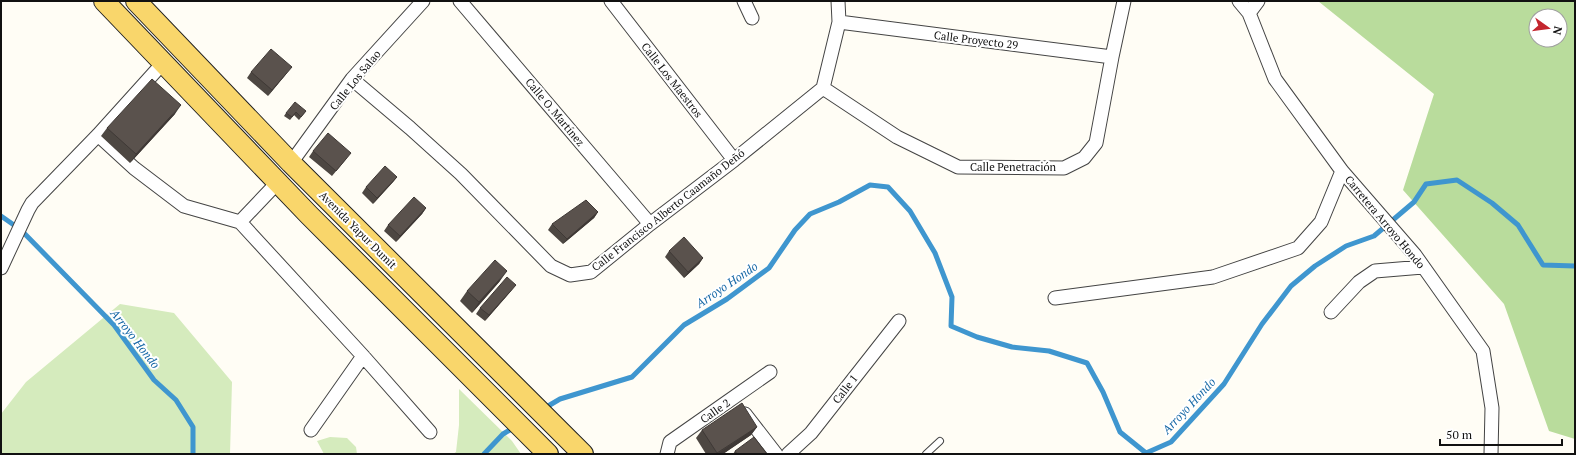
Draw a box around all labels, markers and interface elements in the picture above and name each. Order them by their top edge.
north arrow [1528,8,1568,48]
text: N [1550,25,1566,37]
street label: Calle Proyecto 29 [933,28,1019,52]
street label: Calle Los Maestros [638,40,706,121]
street label: Calle Los Salao [326,47,384,113]
street label: Calle O. Martínez [522,75,588,149]
street label: Calle Francisco Alberto Caamaño Deñó [589,146,747,274]
street label: Calle Penetración [970,160,1057,174]
street label: Carretera Arroyo Hondo [1342,173,1428,271]
street label: Avenida Yapur Dumit [316,188,400,272]
water label: Arroyo Hondo [692,258,761,311]
water label: Arroyo Hondo [107,305,163,371]
street label: Calle 1 [829,372,861,406]
water label: Arroyo Hondo [1158,374,1218,438]
street label: Calle 2 [697,396,733,426]
scale bar [1440,421,1562,447]
text: 50 m [1446,427,1473,442]

